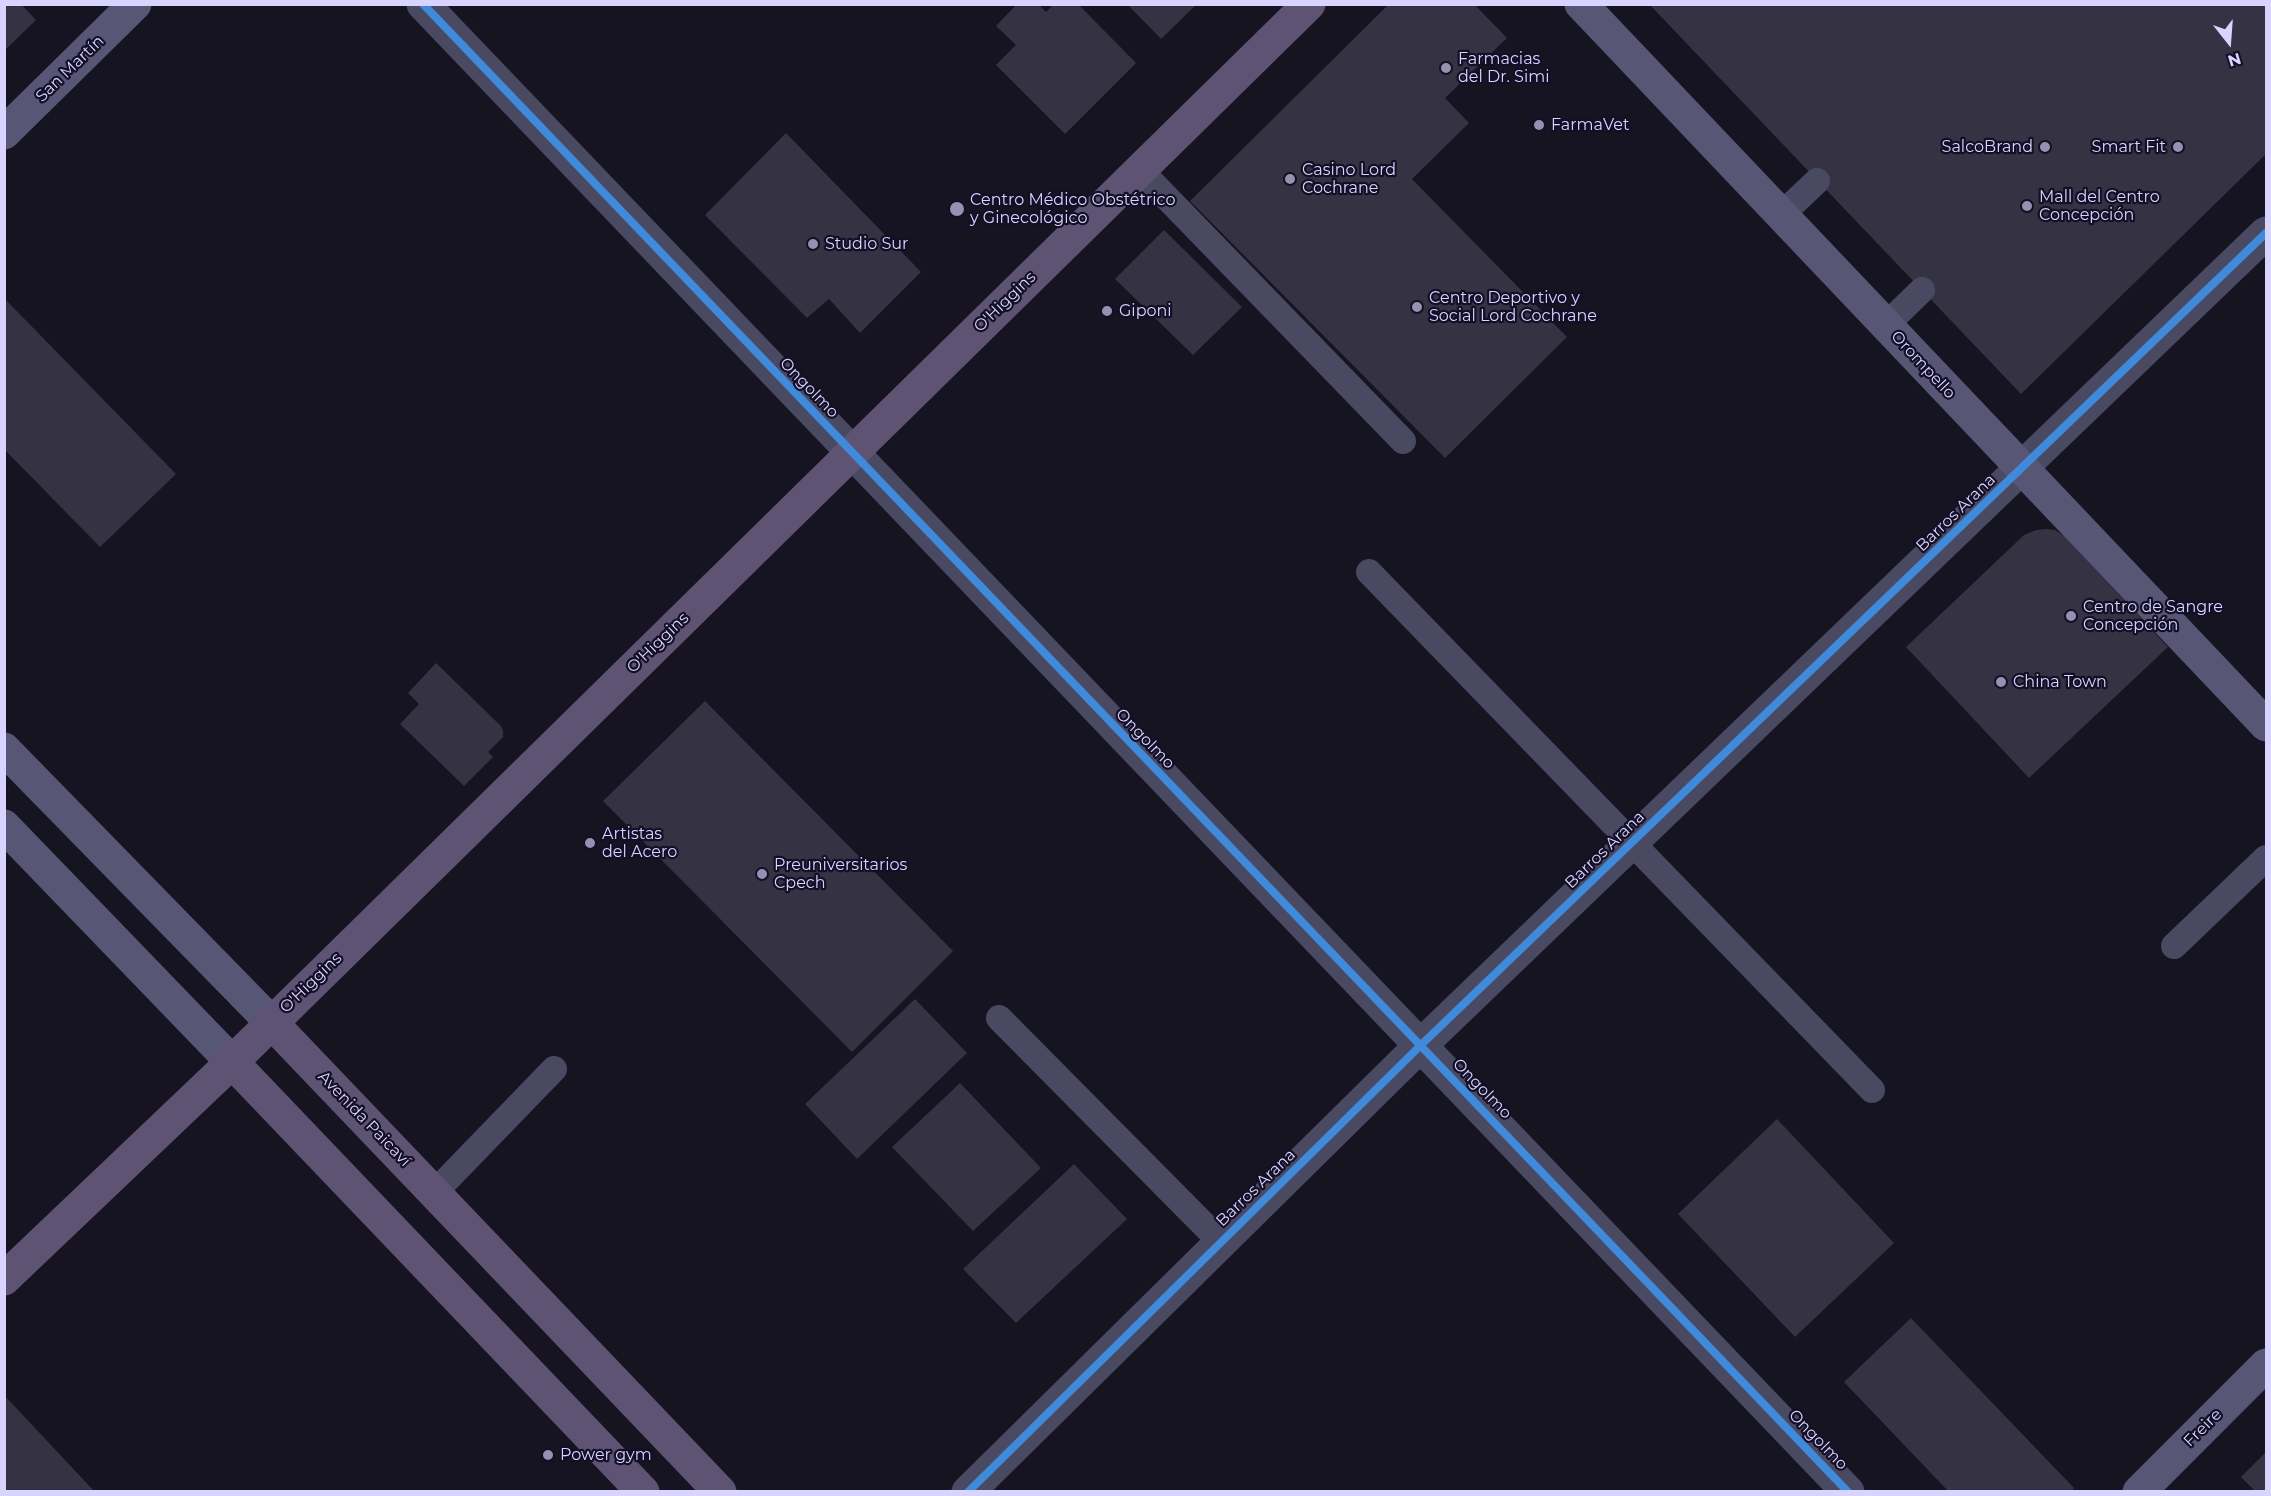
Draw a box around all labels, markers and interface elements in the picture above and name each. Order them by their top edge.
north arrow [2199,12,2259,72]
street label: San Martín [32,32,108,106]
place label: Farmacias del Dr. Simi [1458,49,1549,87]
text: N [2225,49,2243,71]
marker: Farmacias del Dr. Simi [1439,61,1453,75]
place label: FarmaVet [1551,115,1629,135]
marker: FarmaVet [1532,118,1546,132]
place label: SalcoBrand [1942,137,2033,157]
place label: Smart Fit [2092,137,2166,157]
marker: SalcoBrand [2038,140,2052,154]
marker: Smart Fit [2171,140,2185,154]
place label: Casino Lord Cochrane [1302,160,1396,198]
marker: Casino Lord Cochrane [1283,172,1297,186]
place label: Mall del Centro Concepción [2039,187,2160,225]
place label: Centro Médico Obstétrico y Ginecológico [970,190,1176,228]
marker: Mall del Centro Concepción [2020,199,2034,213]
marker: Centro Médico Obstétrico y Ginecológico [948,200,966,218]
place label: Studio Sur [825,234,908,254]
marker: Studio Sur [806,237,820,251]
street label: O'Higgins [970,268,1040,336]
place label: Centro Deportivo y Social Lord Cochrane [1429,288,1597,326]
marker: Centro Deportivo y Social Lord Cochrane [1410,300,1424,314]
place label: Giponi [1119,301,1172,321]
marker: Giponi [1100,304,1114,318]
street label: Orompello [1887,327,1959,403]
street label: Ongolmo [776,354,842,422]
street label: Barros Arana [1912,470,2000,556]
place label: Centro de Sangre Concepción [2083,597,2223,635]
street label: O'Higgins [623,609,693,677]
marker: Centro de Sangre Concepción [2064,609,2078,623]
place label: China Town [2013,672,2107,692]
marker: China Town [1994,675,2008,689]
street label: Ongolmo [1112,705,1178,773]
street label: Barros Arana [1561,807,1649,893]
place label: Artistas del Acero [602,824,677,862]
marker: Artistas del Acero [583,836,597,850]
place label: Preuniversitarios Cpech [774,855,907,893]
marker: Preuniversitarios Cpech [755,867,769,881]
street label: O'Higgins [276,949,346,1017]
street label: Ongolmo [1449,1055,1515,1123]
street label: Avenida Paicaví [314,1067,414,1171]
street label: Barros Arana [1212,1145,1300,1231]
street label: Freire [2180,1405,2226,1451]
street label: Ongolmo [1785,1406,1851,1474]
place label: Power gym [560,1445,652,1465]
marker: Power gym [541,1448,555,1462]

